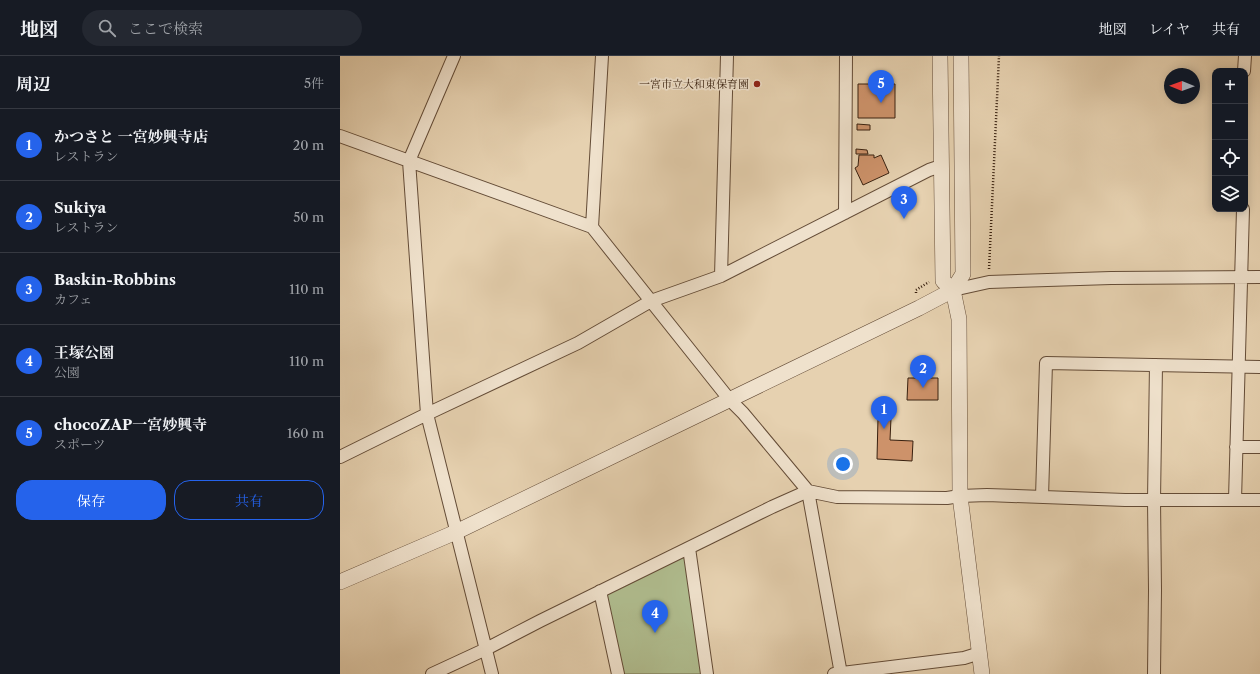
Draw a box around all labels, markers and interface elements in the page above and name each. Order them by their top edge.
search box [82,10,362,46]
icon: search [96,17,118,39]
text: 地図 [20,18,58,41]
text: ここで検索 [128,19,203,38]
text: 地図 [1099,20,1127,38]
text: レイヤ [1149,20,1190,38]
text: 共有 [1212,20,1240,38]
north arrow [1164,68,1200,104]
map controls [1212,68,1248,212]
button: + [1212,68,1248,104]
pin: 5 [868,70,894,103]
text: 周辺 [16,74,50,94]
text: 5件 [304,75,324,91]
place label: 一宮市立大和東保育園 [639,77,749,91]
marker: 一宮市立大和東保育園 [752,79,762,89]
button: − [1212,104,1248,140]
text: かつさと 一宮妙興寺店 [54,127,208,146]
text: 1 [26,137,32,153]
text: 20 m [293,137,324,153]
button: locate [1212,140,1248,176]
text: レストラン [54,148,119,164]
button: layers [1212,176,1248,212]
pin: 3 [891,186,917,219]
text: Sukiya [54,198,106,217]
text: 2 [25,209,33,225]
text: 50 m [293,209,324,225]
text: レストラン [54,219,119,235]
text: Baskin-Robbins [54,270,176,289]
text: 3 [25,281,33,297]
text: 110 m [289,281,324,297]
text: カフェ [54,291,92,307]
text: 王塚公園 [54,343,114,362]
text: 4 [25,353,33,369]
text: 110 m [289,353,324,369]
pin: 2 [910,355,936,388]
text: 公園 [54,364,80,380]
pin: 1 [871,396,897,429]
text: chocoZAP一宮妙興寺 [54,415,207,434]
text: 5 [25,425,33,441]
text: 160 m [287,425,324,441]
text: スポーツ [54,436,105,452]
your location [833,454,853,474]
button: 保存 [16,480,166,520]
button: 共有 [174,480,324,520]
pin: 4 [642,600,668,633]

